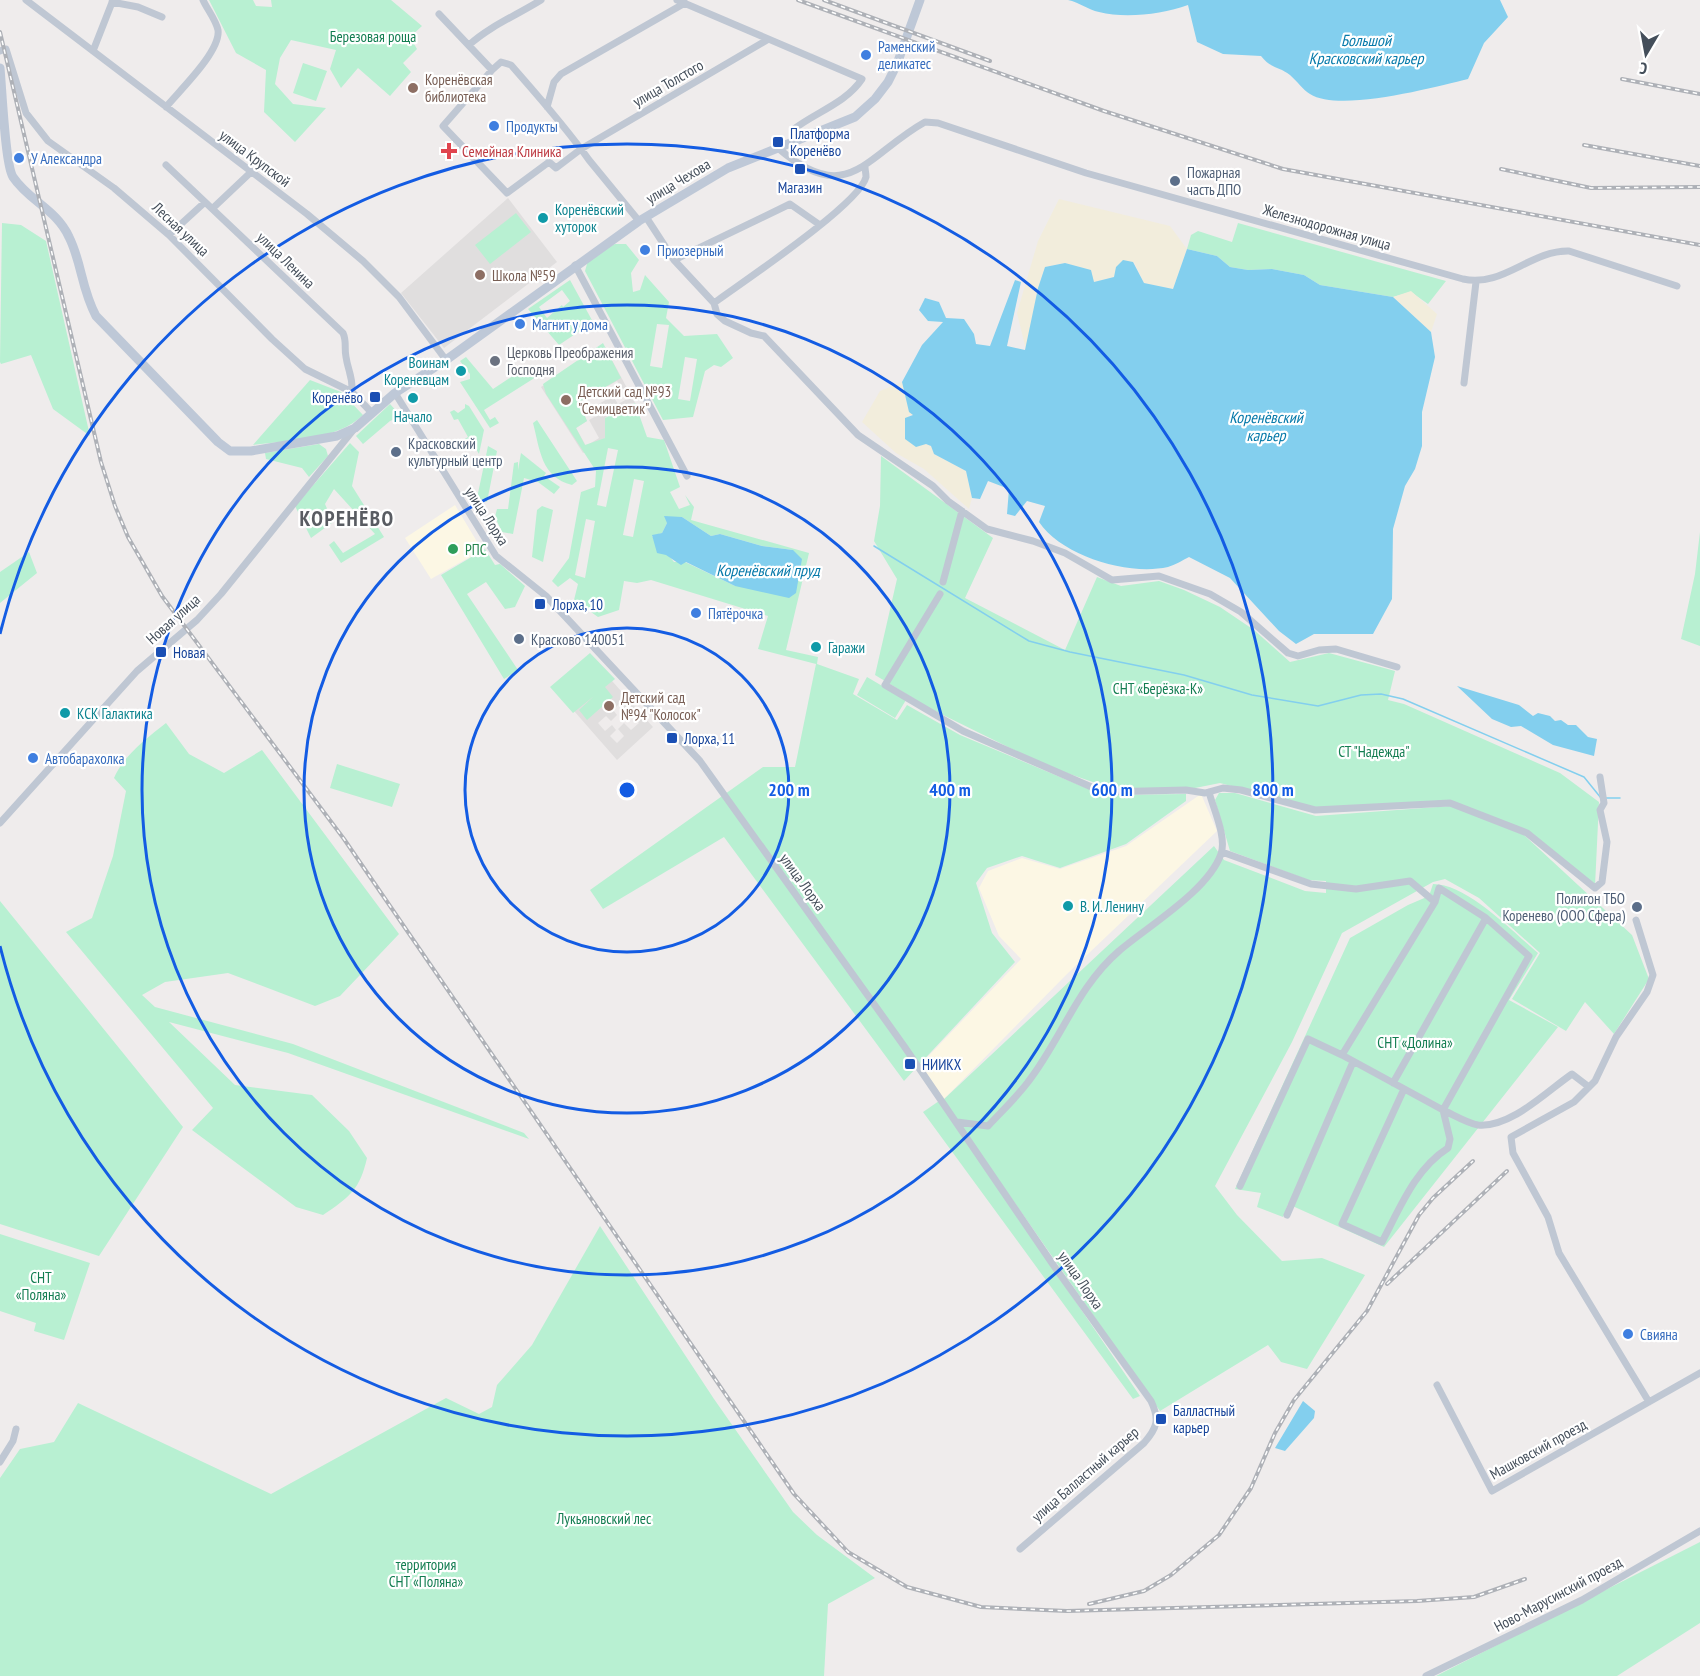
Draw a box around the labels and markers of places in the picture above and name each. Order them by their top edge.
place label: Раменский деликатес [878,37,935,73]
marker: Раменский деликатес [859,48,873,62]
place label: Коренёвская библиотека [425,70,493,106]
marker: Коренёвская библиотека [406,81,420,95]
place label: Продукты [506,117,558,136]
marker: Продукты [487,119,501,133]
place label: Платформа Коренёво [790,124,850,160]
marker: Платформа Коренёво [771,135,785,149]
marker: Семейная Клиника [440,142,458,160]
place label: Семейная Клиника [462,142,562,161]
place label: У Александра [31,149,102,168]
marker: У Александра [12,151,26,165]
marker: Магазин [793,162,807,176]
place label: Пожарная часть ДПО [1187,163,1241,199]
marker: Пожарная часть ДПО [1168,174,1182,188]
place label: Магазин [778,178,822,197]
place label: Коренёвский хуторок [555,200,624,236]
marker: Коренёвский хуторок [536,211,550,225]
place label: Приозерный [657,241,724,260]
marker: Приозерный [638,243,652,257]
place label: Школа №59 [492,266,556,285]
marker: Школа №59 [473,268,487,282]
place label: Магнит у дома [532,315,608,334]
marker: Магнит у дома [513,317,527,331]
place label: Церковь Преображения Господня [507,343,634,379]
place label: Воинам Кореневцам [384,353,449,389]
marker: Церковь Преображения Господня [488,354,502,368]
marker: Воинам Кореневцам [454,364,468,378]
place label: Детский сад №93 "Семицветик" [578,382,671,418]
place label: Коренёво [312,388,363,407]
marker: Коренёво [368,390,382,404]
marker: Начало [406,391,420,405]
marker: Детский сад №93 "Семицветик" [559,393,573,407]
place label: Начало [394,407,432,426]
place label: Красковский культурный центр [408,434,503,470]
marker: Красковский культурный центр [389,445,403,459]
place label: РПС [465,540,487,559]
marker: РПС [446,542,460,556]
place label: Лорха, 10 [551,595,603,614]
marker: Лорха, 10 [533,597,547,611]
place label: Пятёрочка [708,604,763,623]
marker: Пятёрочка [689,606,703,620]
place label: Красково 140051 [531,630,625,649]
marker: Красково 140051 [512,632,526,646]
place label: Гаражи [828,638,865,657]
marker: Гаражи [809,640,823,654]
place label: Новая [173,643,206,662]
marker: Новая [154,645,168,659]
place label: Детский сад №94 "Колосок" [621,688,701,724]
marker: Детский сад №94 "Колосок" [602,699,616,713]
place label: КСК Галактика [77,704,153,723]
marker: КСК Галактика [58,706,72,720]
place label: Лорха, 11 [683,729,735,748]
marker: Лорха, 11 [665,731,679,745]
place label: Автобарахолка [45,749,125,768]
marker: Автобарахолка [26,751,40,765]
centre of rings [617,780,637,800]
place label: Полигон ТБО Коренево (ООО Сфера) [1502,889,1625,925]
place label: В. И. Ленину [1080,897,1144,916]
marker: В. И. Ленину [1061,899,1075,913]
marker: Полигон ТБО Коренево (ООО Сфера) [1630,900,1644,914]
place label: НИИКХ [922,1055,962,1074]
marker: НИИКХ [903,1057,917,1071]
place label: Свияна [1640,1325,1678,1344]
marker: Свияна [1621,1327,1635,1341]
place label: Балластный карьер [1173,1401,1235,1437]
marker: Балластный карьер [1154,1412,1168,1426]

